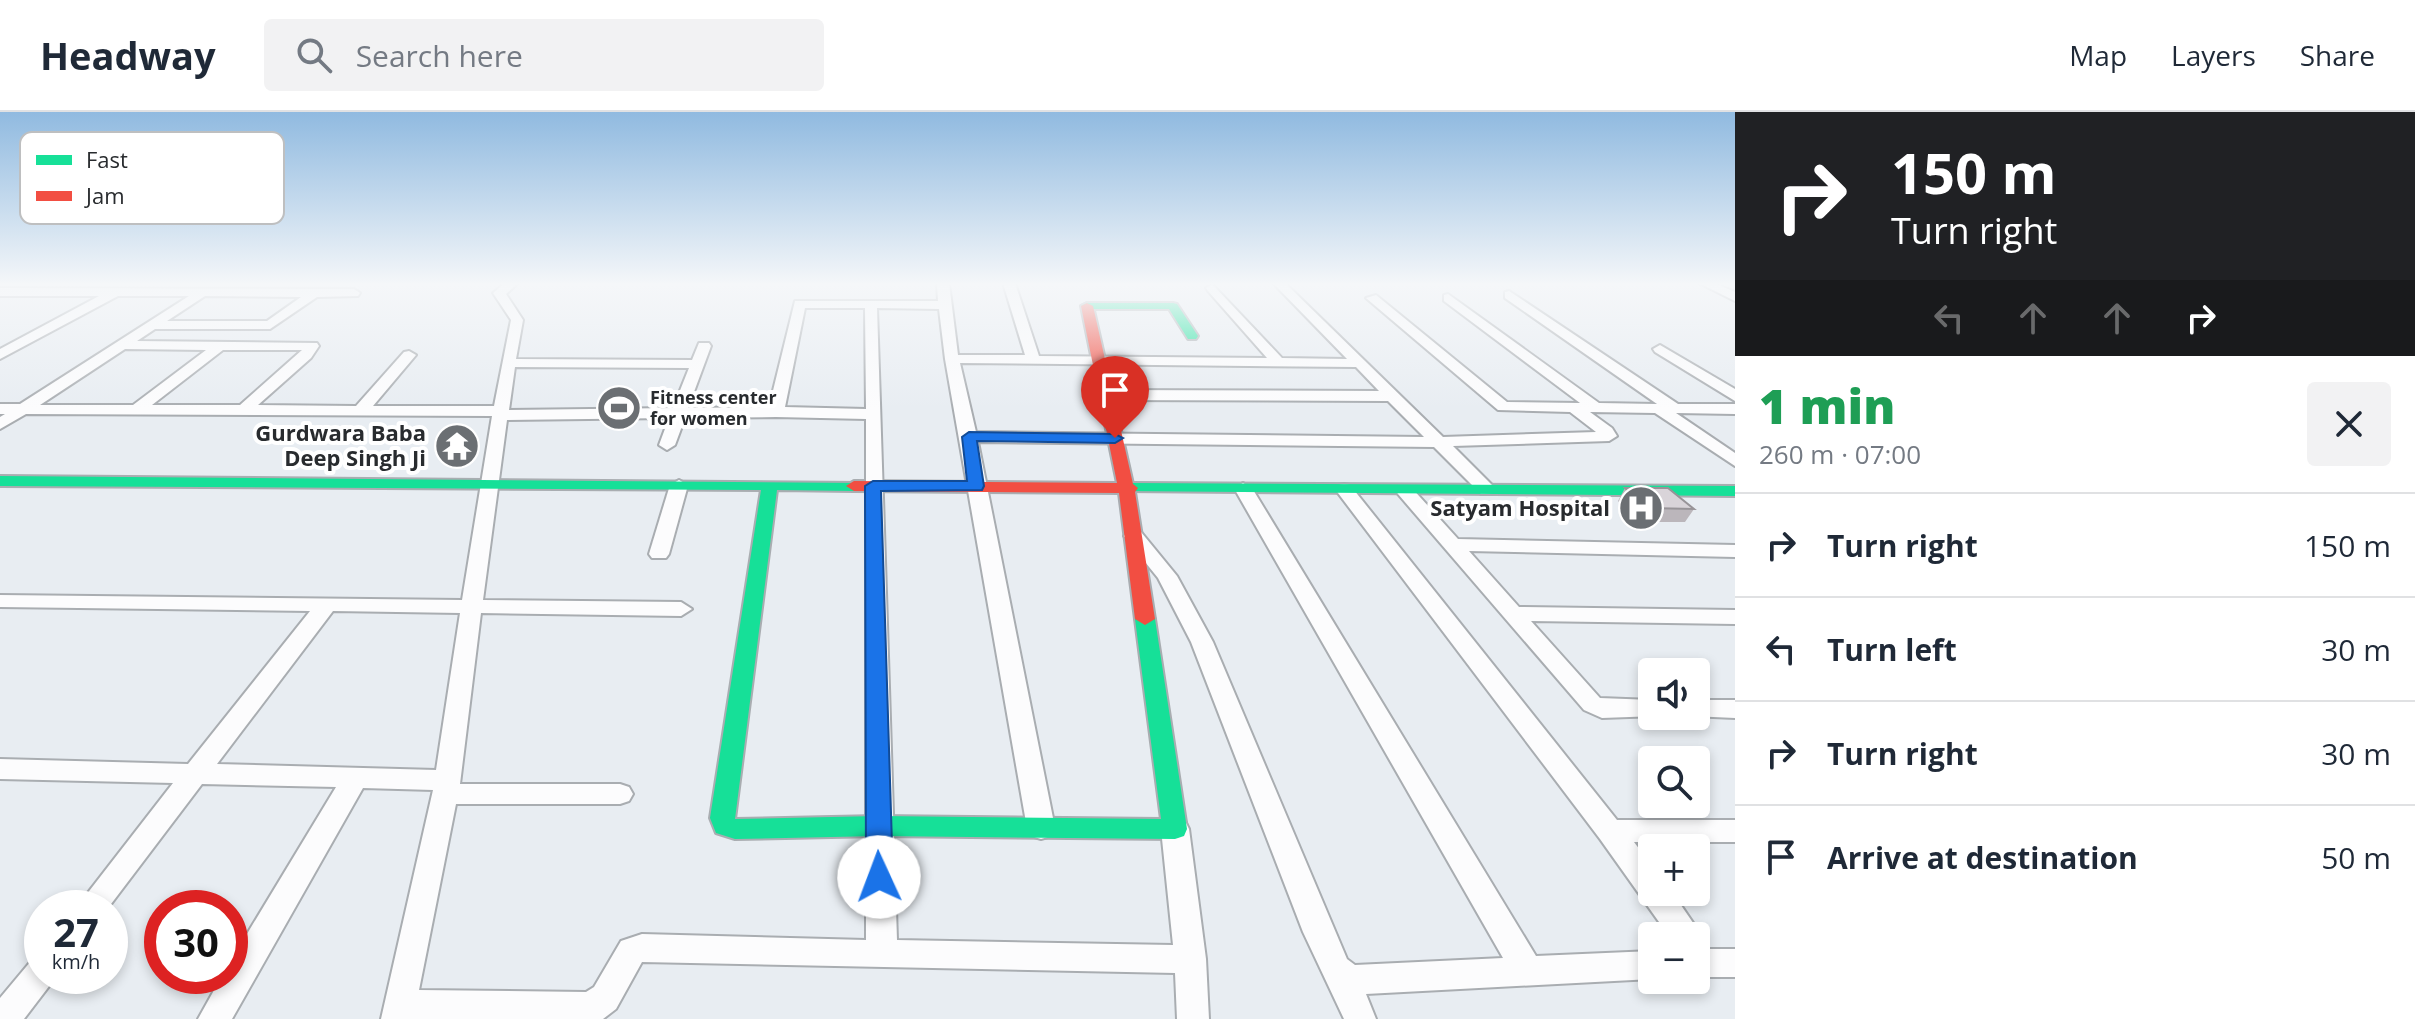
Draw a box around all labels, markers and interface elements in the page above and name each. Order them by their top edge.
search box [264,19,824,91]
text: Headway [40,29,216,81]
icon: search [292,33,336,77]
text: Search here [356,35,523,76]
text: Map [2069,36,2127,74]
text: Layers [2171,36,2256,74]
text: Share [2300,36,2375,74]
legend [20,132,284,224]
text: 150 m [1891,134,2057,210]
text: Fast [86,144,128,174]
icon: right [1759,144,1863,248]
text: Jam [84,180,125,210]
text: Turn right [1891,206,2057,255]
icon: left [1927,296,1971,340]
icon: ahead [2011,296,2055,340]
icon: ahead [2095,296,2139,340]
icon: right [2179,296,2223,340]
pin [1081,356,1149,438]
icon: arrive [1093,368,1137,412]
text: 1 min [1759,373,1895,438]
button: close [2307,382,2391,466]
sports icon: Fitness center for women [595,384,643,432]
place label: Fitness center for women [650,385,777,430]
place label: Gurdwara Baba Deep Singh Ji [255,417,426,472]
temple icon: Gurdwara Baba Deep Singh Ji [433,422,481,470]
text: 260 m · 07:00 [1759,436,1921,472]
hospital icon: Satyam Hospital [1617,484,1665,532]
place label: Satyam Hospital [1430,492,1610,522]
icon: right [1759,523,1803,567]
text: Turn right [1827,525,1978,566]
text: 150 m [2304,525,2391,566]
icon: left [1759,627,1803,671]
text: Turn left [1827,629,1957,670]
text: 30 m [2321,629,2391,670]
map controls [1638,658,1710,994]
button: sound [1638,658,1710,730]
icon: right [1759,731,1803,775]
text: Turn right [1827,733,1978,774]
text: 30 m [2321,733,2391,774]
button: search [1638,746,1710,818]
button: + [1638,834,1710,906]
position arrow [837,835,921,919]
icon: arrive [1759,835,1803,879]
text: Arrive at destination [1827,837,2138,878]
text: 50 m [2321,837,2391,878]
speed limit sign: 30 [144,890,248,994]
text: 27 [53,904,99,959]
button: − [1638,922,1710,994]
text: km/h [52,948,100,975]

